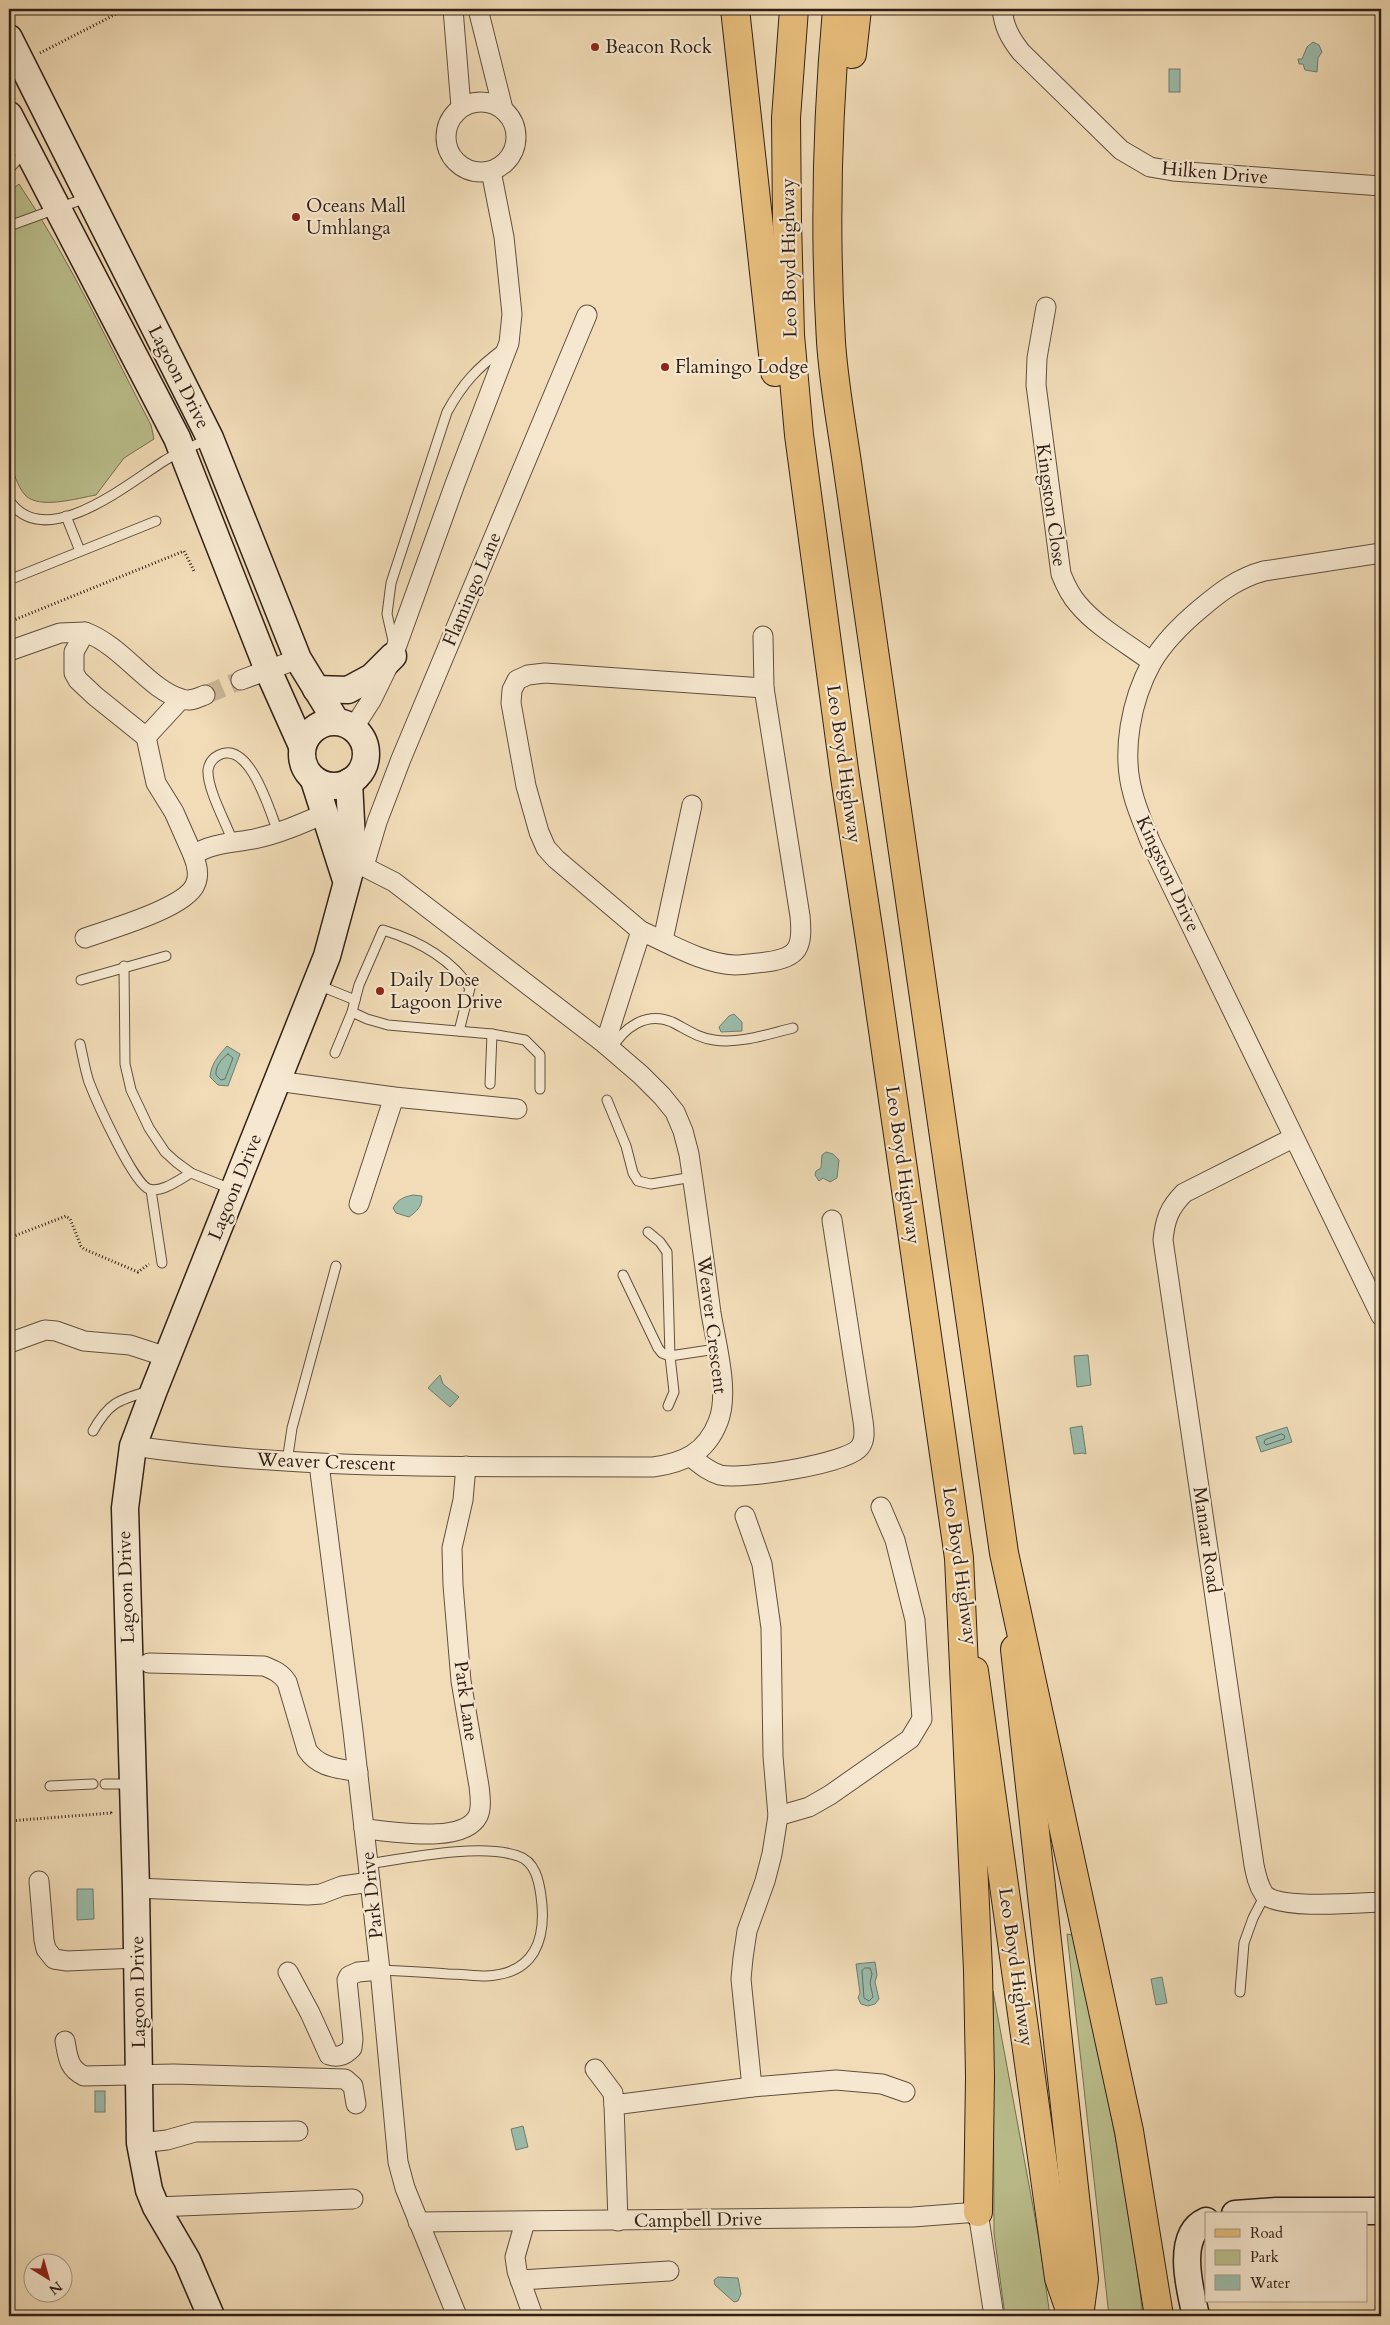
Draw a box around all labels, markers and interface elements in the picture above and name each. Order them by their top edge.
place label: Beacon Rock [605,34,713,60]
marker: Beacon Rock [589,41,601,53]
street label: Hilken Drive [1161,155,1269,191]
street label: Leo Boyd Highway [775,178,803,338]
place label: Oceans Mall Umhlanga [306,193,406,241]
marker: Oceans Mall Umhlanga [290,211,302,223]
street label: Lagoon Drive [142,321,216,433]
place label: Flamingo Lodge [675,354,808,380]
marker: Flamingo Lodge [659,361,671,373]
street label: Kingston Close [1029,442,1073,568]
street label: Flamingo Lane [436,528,508,650]
street label: Leo Boyd Highway [820,683,868,845]
street label: Kingston Drive [1130,812,1206,936]
place label: Daily Dose Lagoon Drive [390,967,503,1015]
marker: Daily Dose Lagoon Drive [374,985,386,997]
street label: Leo Boyd Highway [879,1084,927,1246]
street label: Lagoon Drive [202,1130,268,1244]
street label: Weaver Crescent [691,1254,733,1395]
street label: Weaver Crescent [255,1447,396,1477]
street label: Leo Boyd Highway [936,1485,984,1647]
street label: Manaar Road [1187,1485,1227,1595]
street label: Lagoon Drive [111,1530,141,1644]
street label: Park Lane [448,1659,484,1743]
street label: Park Drive [354,1850,390,1940]
street label: Leo Boyd Highway [992,1886,1040,2048]
street label: Lagoon Drive [124,1935,152,2049]
street label: Campbell Drive [634,2206,762,2234]
legend [1205,2212,1368,2302]
text: Road [1250,2223,1283,2243]
text: Park [1250,2247,1279,2267]
north arrow [22,2252,72,2302]
text: Water [1249,2273,1291,2293]
text: N [45,2277,66,2299]

